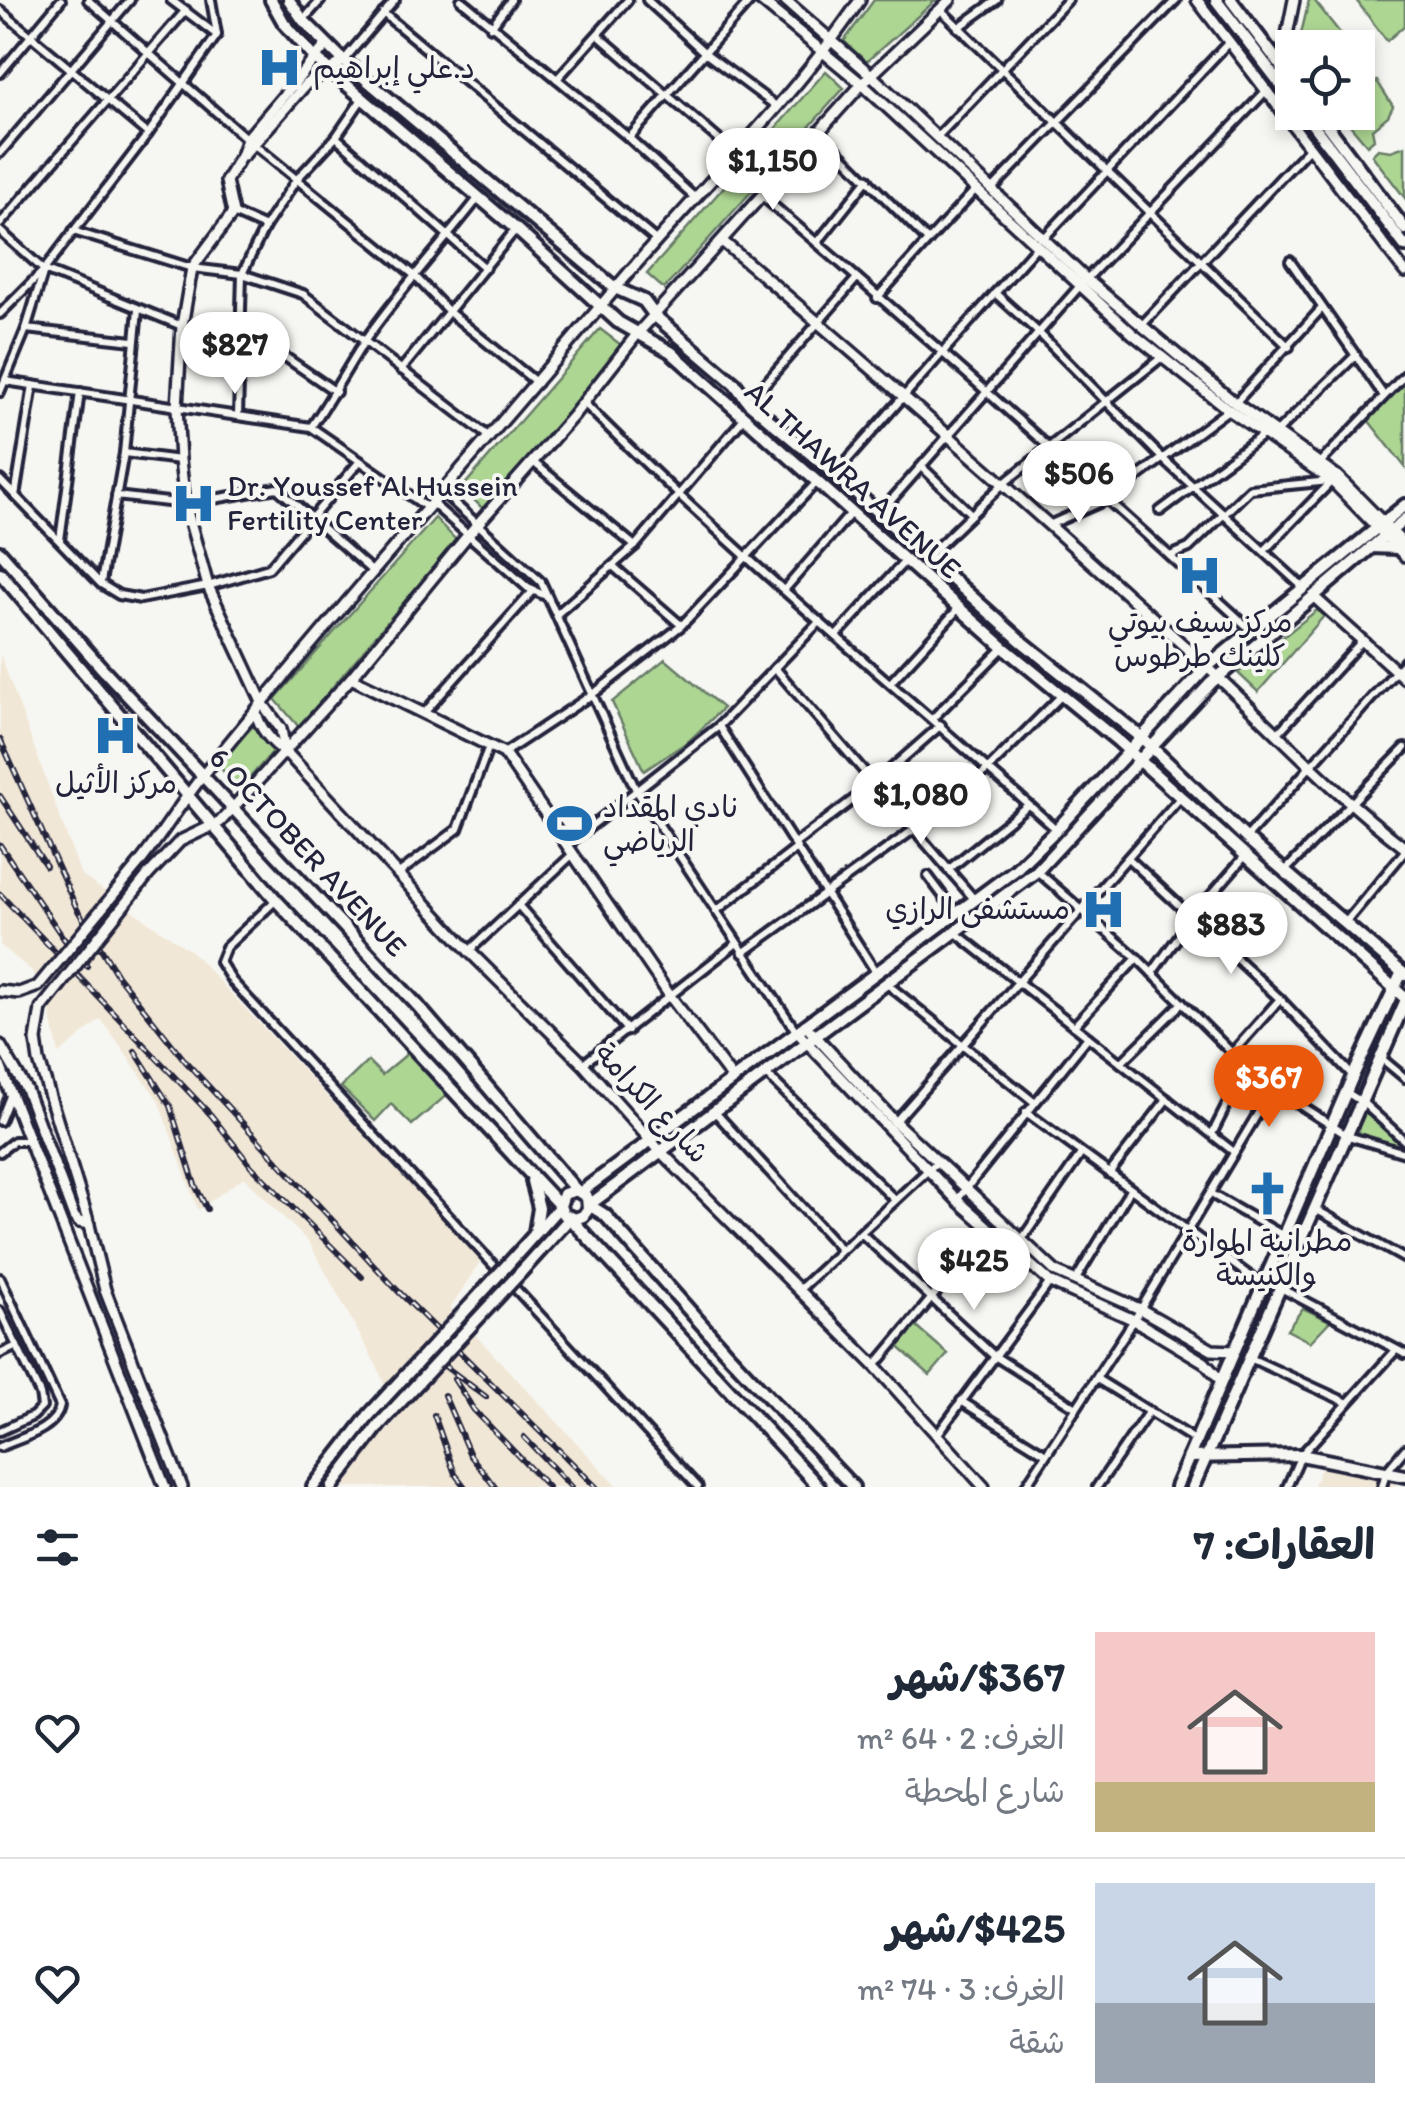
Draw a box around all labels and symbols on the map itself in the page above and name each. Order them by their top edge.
hospital icon: د.علي إبراهيم [256,44,304,92]
place label: د.علي إبراهيم [313,49,475,94]
pin: $1,150 [692,128,854,213]
pin: $827 [176,312,294,397]
street label: AL THAWRA AVENUE [737,373,969,587]
pin: $506 [1020,441,1138,526]
place label: Dr. Youssef Al Hussein Fertility Center [227,467,518,538]
hospital icon: Dr. Youssef Al Hussein Fertility Center [170,479,218,527]
hospital icon: مركز سيف بيوتي كلينك طرطوس [1176,551,1224,599]
place label: مركز سيف بيوتي كلينك طرطوس [1108,603,1292,674]
hospital icon: مركز الأثيل [92,712,140,760]
street label: 6 OCTOBER AVENUE [202,739,415,964]
pin: $1,080 [840,762,1002,847]
place label: مركز الأثيل [55,763,177,801]
place label: نادي المقداد الرياضي [603,788,738,867]
sports icon: نادي المقداد الرياضي [546,800,594,848]
hospital icon: مستشفى الرازي [1079,885,1127,933]
place label: مستشفى الرازي [885,890,1070,930]
pin: $883 [1172,892,1290,977]
street label: شارع الكرامة [585,1035,717,1173]
pin: $367 [1210,1045,1328,1130]
church icon: مطرانية الموارة والكنيسة [1243,1170,1291,1218]
place label: مطرانية الموارة والكنيسة [1182,1222,1352,1293]
pin: $425 [915,1228,1033,1313]

